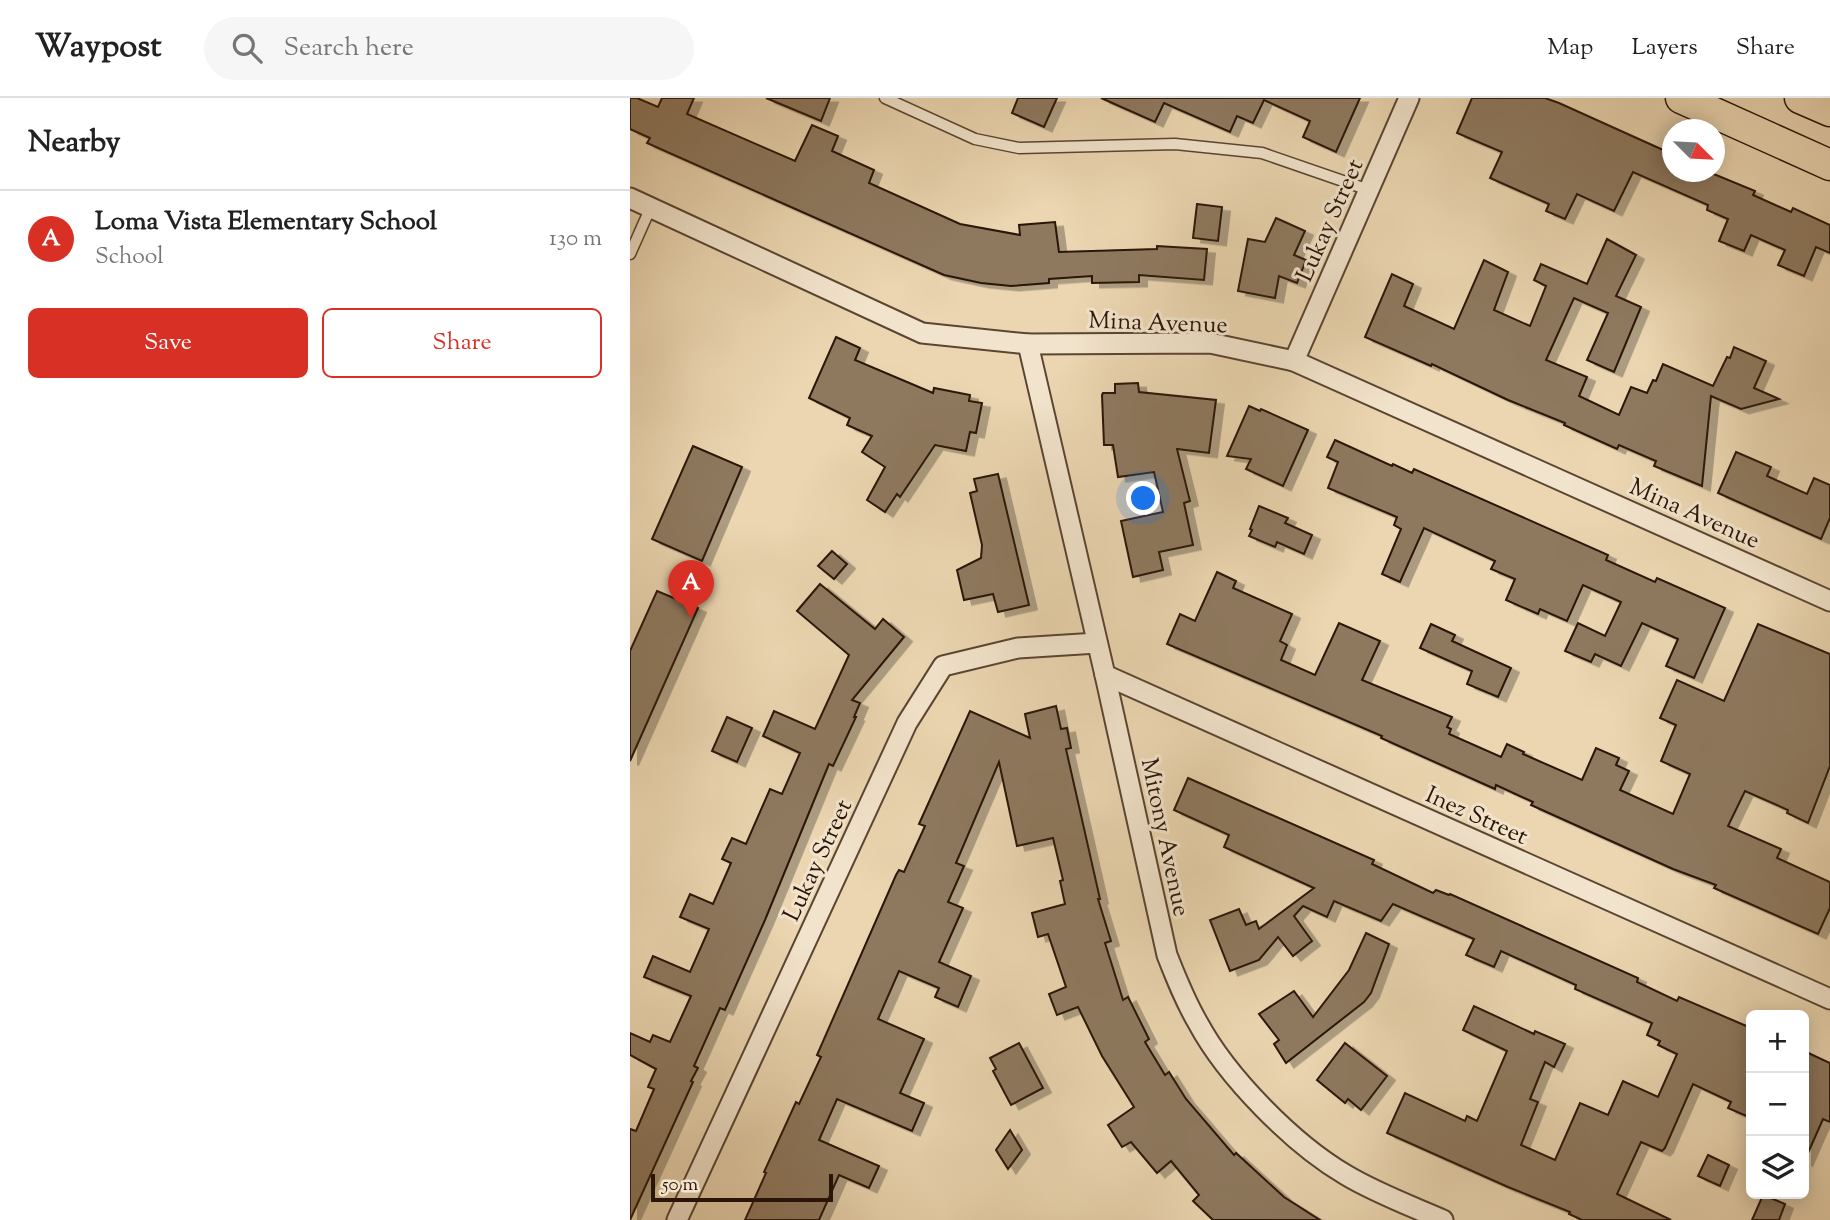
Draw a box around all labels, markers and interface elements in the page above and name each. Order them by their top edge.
search box [204,17,694,80]
text: Waypost [35,24,162,72]
icon: search [228,29,266,67]
text: Search here [284,30,414,67]
text: Map [1547,31,1593,65]
text: Layers [1631,31,1698,65]
text: Share [1736,31,1795,65]
north arrow [1662,119,1725,182]
text: Nearby [28,122,120,165]
street label: Lukay Street [1289,154,1373,288]
text: Loma Vista Elementary School [95,204,437,241]
text: A [42,223,60,256]
text: 130 m [549,223,602,256]
text: School [95,241,164,274]
street label: Mina Avenue [1088,305,1228,343]
button: Save [28,308,308,378]
button: Share [322,308,602,378]
street label: Mina Avenue [1624,471,1765,559]
your location [1126,481,1160,515]
pin: A [668,560,714,618]
street label: Mitony Avenue [1131,755,1197,920]
street label: Inez Street [1419,779,1533,855]
street label: Lukay Street [776,794,862,927]
map controls [1746,1010,1809,1199]
button: + [1746,1010,1809,1073]
button: − [1746,1073,1809,1136]
button: layers [1746,1136,1809,1199]
scale bar [651,1171,833,1203]
text: 50 m [662,1172,698,1199]

